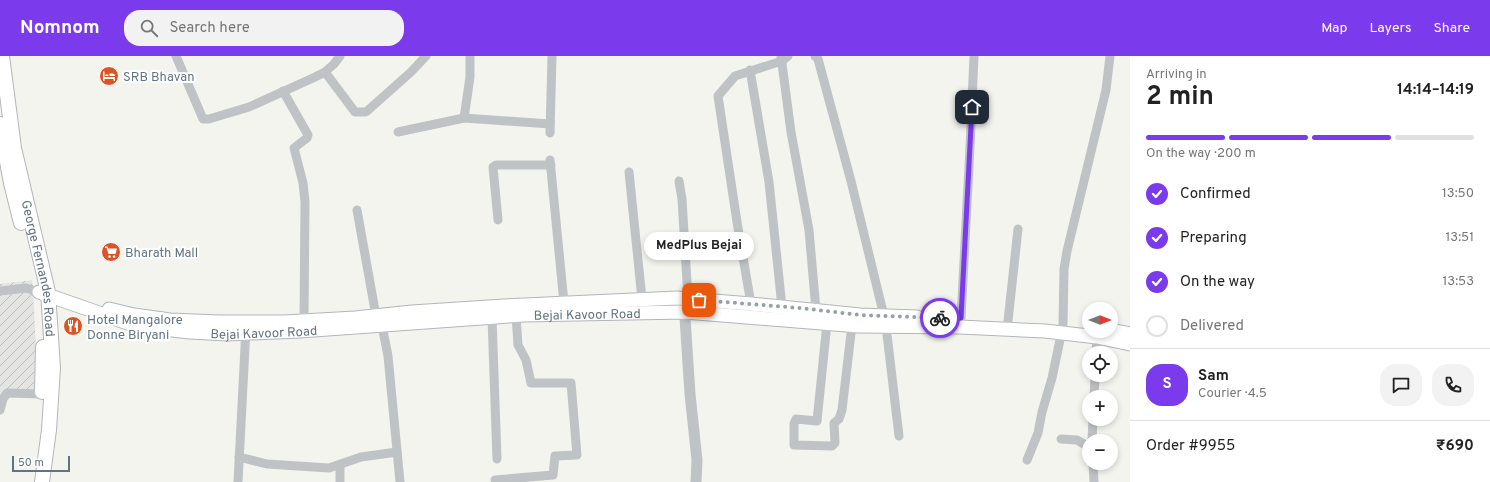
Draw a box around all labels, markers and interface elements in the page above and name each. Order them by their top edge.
search box [124,10,404,46]
text: Nomnom [20,16,100,40]
icon: search [138,17,160,39]
text: Search here [170,19,250,38]
text: Map [1321,20,1347,37]
text: Layers [1369,20,1411,37]
text: Share [1433,20,1470,37]
hotel icon: SRB Bhavan [98,65,120,87]
text: Arriving in [1146,67,1207,83]
place label: SRB Bhavan [123,70,194,86]
text: 2 min [1146,81,1214,114]
text: 14:14–14:19 [1397,81,1474,100]
pin [955,90,989,124]
icon: home [961,96,983,118]
text: On the way · 200 m [1146,146,1256,162]
icon: check [1146,183,1168,205]
text: Confirmed [1180,185,1251,204]
text: 13:50 [1442,186,1474,202]
street label: George Fernandes Road [17,199,57,337]
icon: check [1146,227,1168,249]
text: Preparing [1180,229,1247,248]
text: 13:51 [1445,230,1474,246]
callout: MedPlus Bejai [644,232,754,260]
text: MedPlus Bejai [656,238,742,254]
supermarket icon: Bharath Mall [100,241,122,263]
place label: Bharath Mall [125,246,198,262]
icon: check [1146,271,1168,293]
text: On the way [1180,273,1255,292]
text: 13:53 [1443,274,1474,290]
pin [682,283,716,317]
icon: bag [688,289,710,311]
courier [920,298,960,338]
north arrow [1082,302,1118,338]
map controls [1082,302,1118,470]
street label: Bejai Kavoor Road [534,307,641,325]
icon: bike [929,307,951,329]
place label: Hotel Mangalore Donne Biryani [87,313,183,344]
restaurant icon: Hotel Mangalore Donne Biryani [62,315,84,337]
text: Delivered [1180,317,1244,336]
street label: Bejai Kavoor Road [210,324,318,344]
button: locate [1082,346,1118,382]
button: chat [1380,364,1422,406]
button: phone [1432,364,1474,406]
text: Sam [1198,367,1229,386]
text: S [1162,375,1172,394]
text: Courier · 4.5 [1198,386,1267,402]
button: + [1082,390,1118,426]
button: − [1082,434,1118,470]
text: Order #9955 [1146,437,1235,456]
text: ₹690 [1436,437,1474,456]
scale bar [12,454,70,473]
text: 50 m [18,456,44,470]

